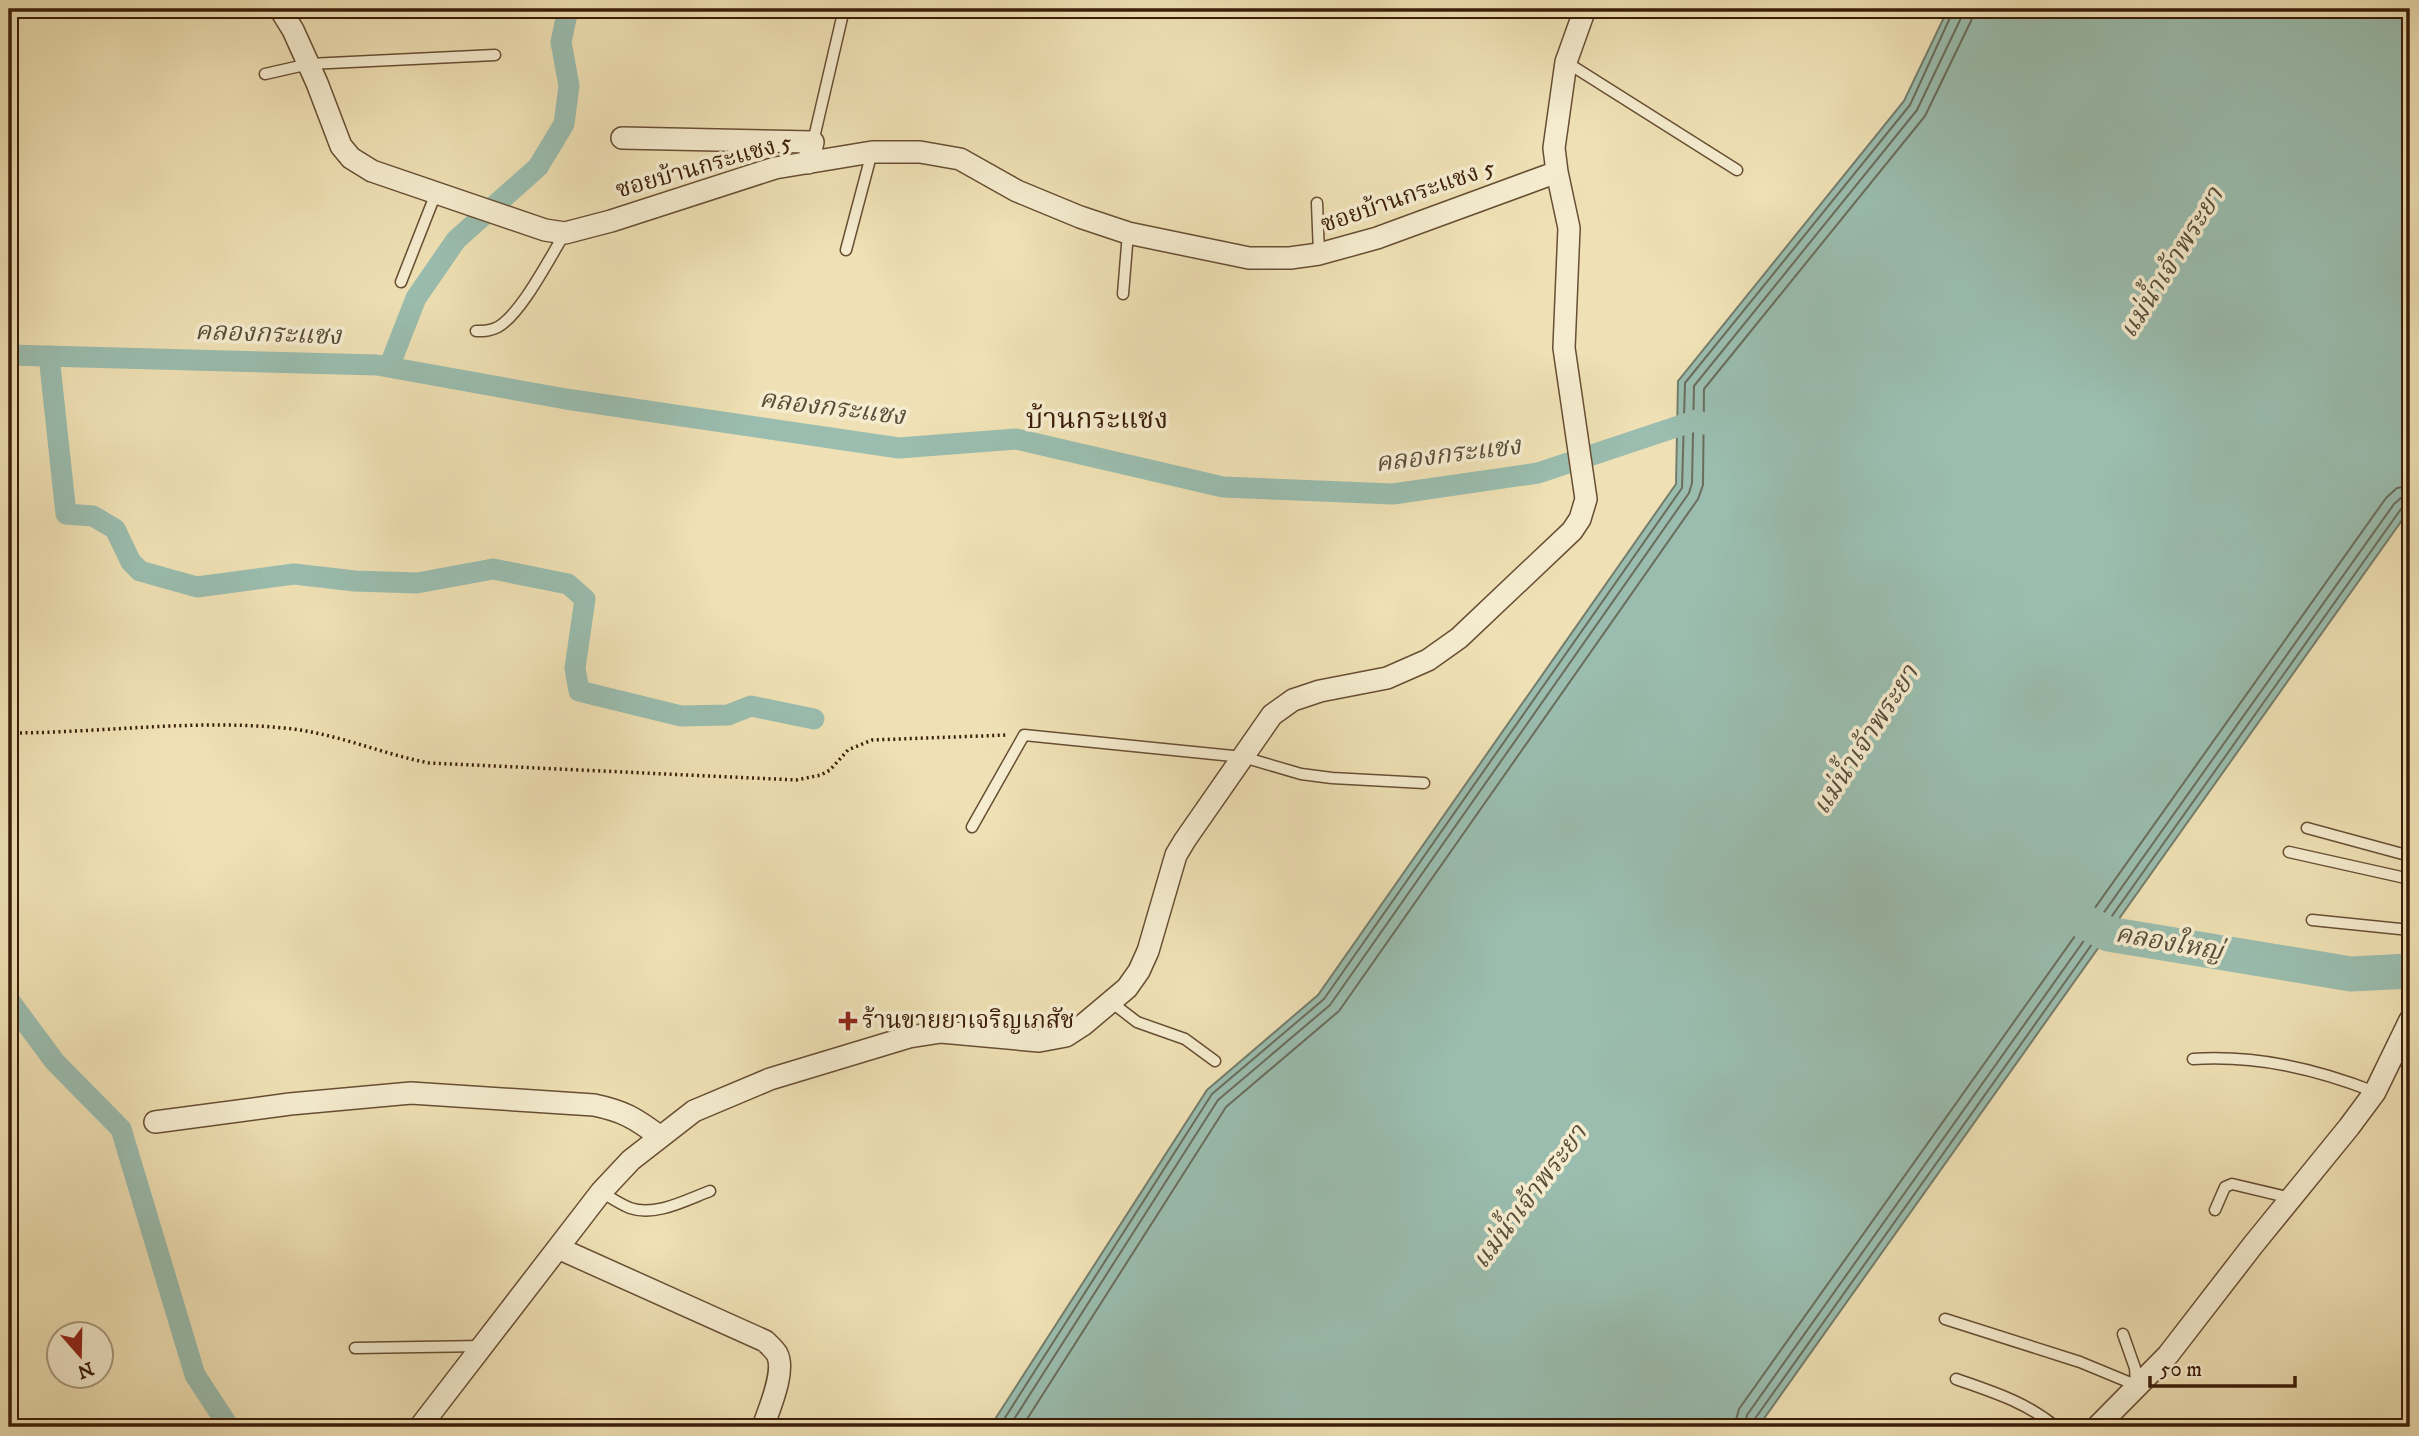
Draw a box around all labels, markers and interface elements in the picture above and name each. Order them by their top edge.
street label: ซอยบ้านกระแชง 5 [612,126,796,206]
street label: ซอยบ้านกระแชง 5 [1317,152,1499,240]
water label: แม่น้ำเจ้าพระยา [2109,178,2232,345]
water label: คลองกระแชง [194,315,343,353]
water label: คลองกระแชง [757,383,908,433]
district label: บ้านกระแชง [1026,402,1168,437]
water label: คลองกระแชง [1373,430,1524,480]
water label: แม่น้ำเจ้าพระยา [1802,656,1927,821]
water label: คลองใหญ่ [2113,914,2230,969]
place label: ร้านขายยาเจริญเภสัช [862,1006,1074,1036]
marker: ร้านขายยาเจริญเภสัช [840,1013,856,1029]
water label: แม่น้ำเจ้าพระยา [1462,1115,1596,1276]
north arrow [46,1320,116,1390]
scale bar [2150,1345,2295,1389]
text: N [74,1356,97,1383]
text: 50 m [2160,1357,2202,1383]

